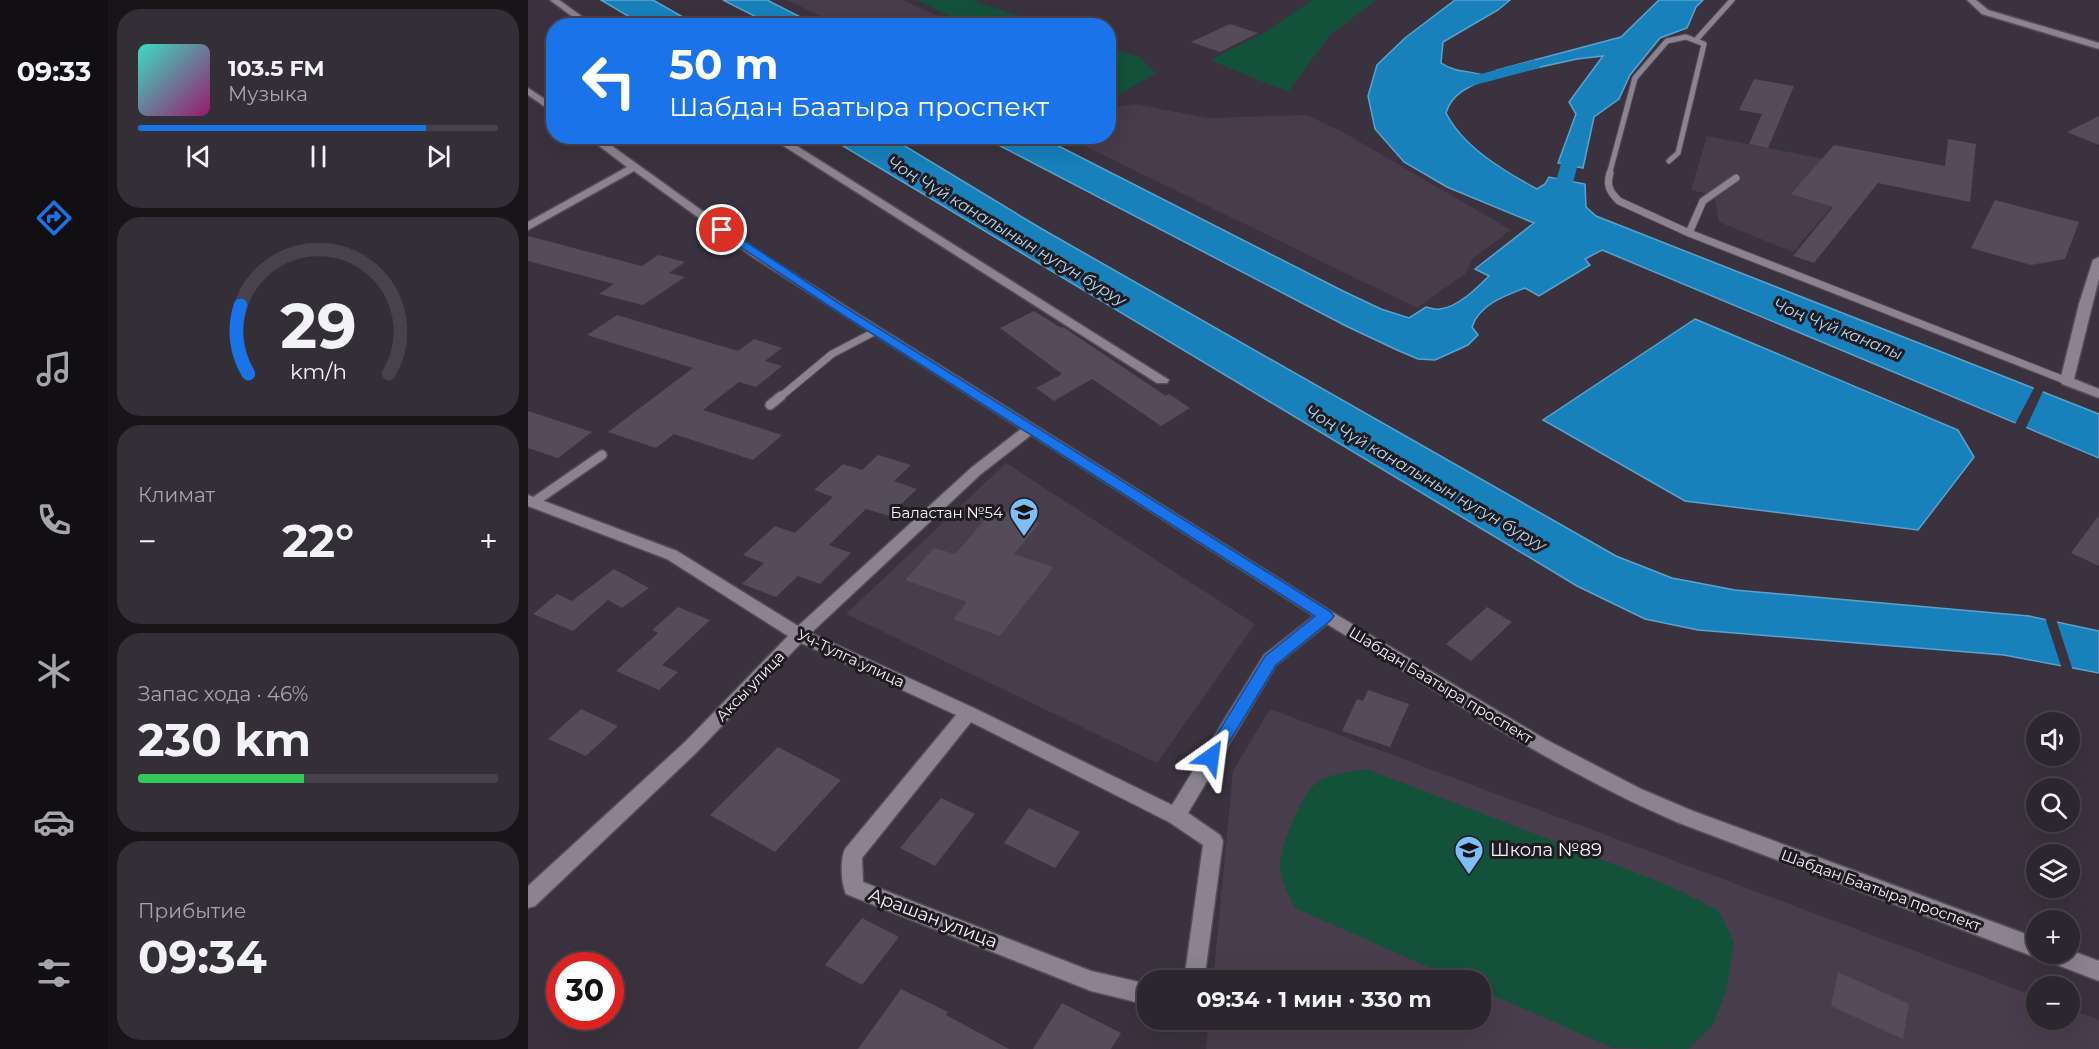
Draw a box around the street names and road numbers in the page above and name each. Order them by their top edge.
street label: Шабдан Баатыра проспект [1346,622,1537,748]
street label: Уч-Тулга улица [794,625,908,691]
street label: Аксы улица [712,647,788,725]
street label: Шабдан Баатыра проспект [1779,845,1984,935]
street label: Арашан улица [865,883,1001,953]

